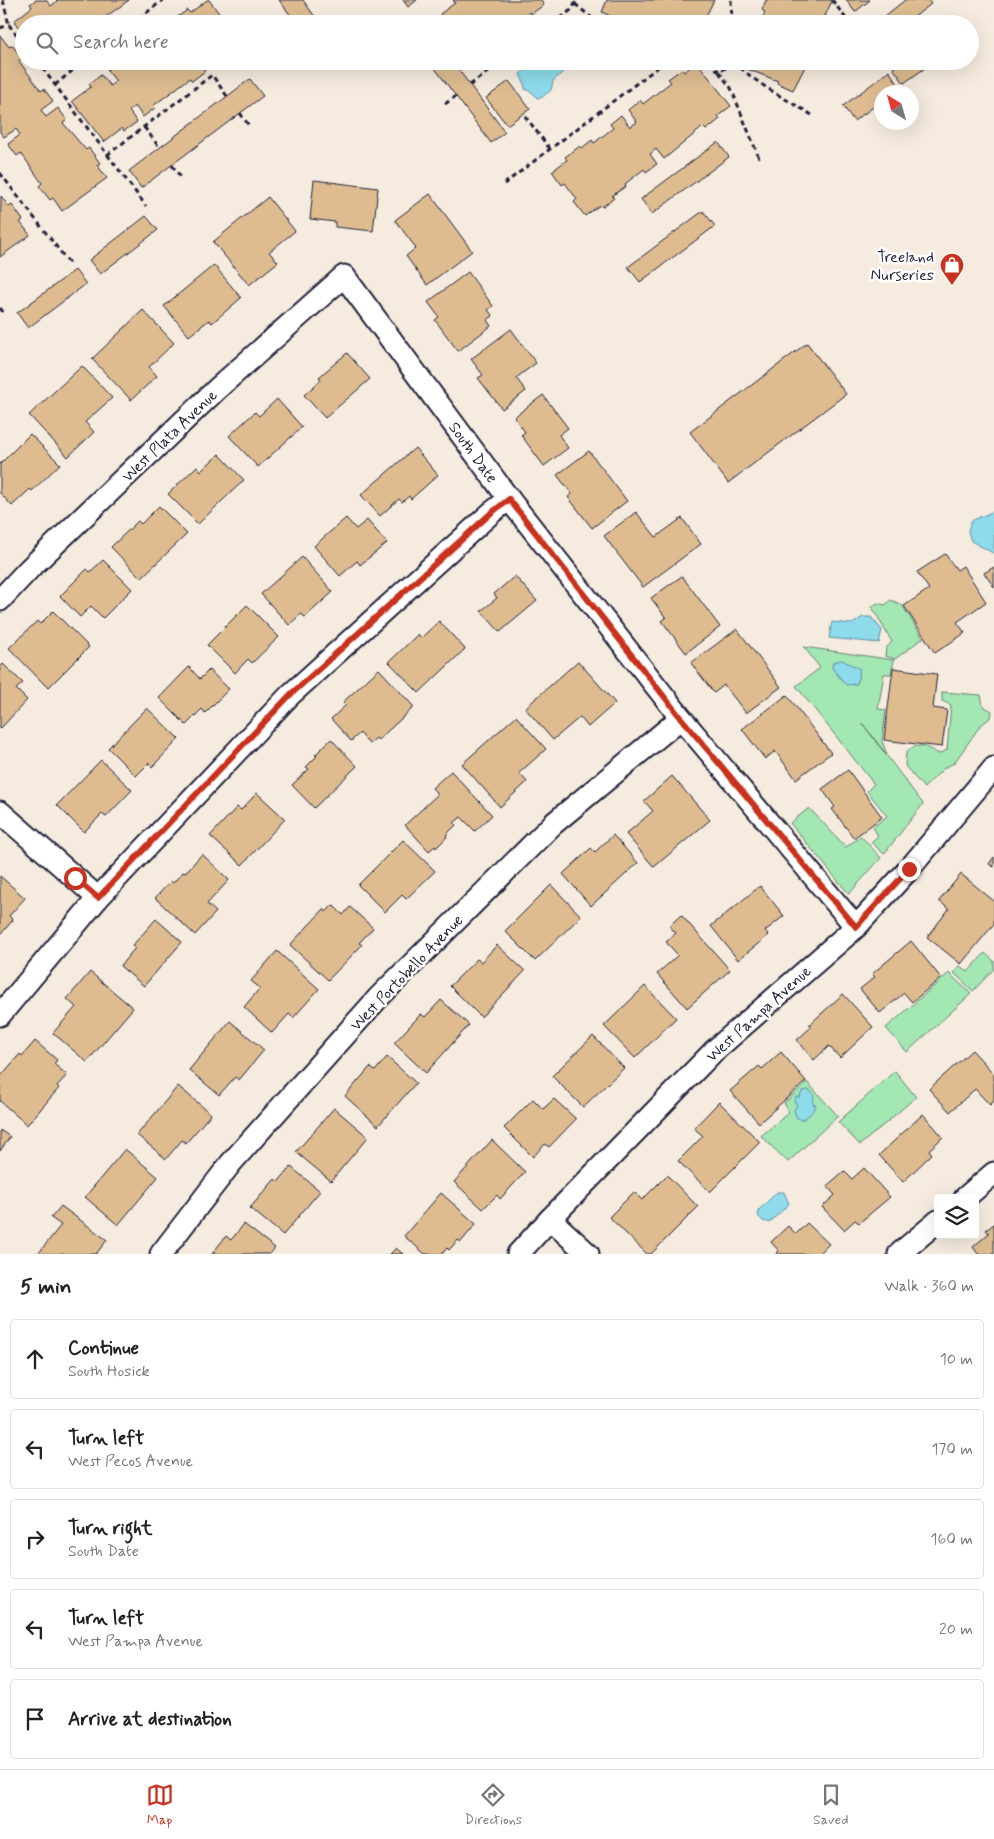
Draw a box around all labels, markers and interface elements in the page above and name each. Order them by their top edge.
search box [15,15,979,70]
icon: search [33,29,61,57]
text: Search here [73,30,169,55]
north arrow [874,85,919,130]
place label: Treeland Nurseries [871,247,934,286]
shop icon: Treeland Nurseries [939,252,965,286]
street label: West Plata Avenue [118,385,223,487]
street label: South Date [443,418,502,488]
route end [898,858,921,881]
route start [64,867,87,890]
street label: West Portobello Avenue [346,910,468,1036]
street label: West Pampa Avenue [702,961,817,1067]
map controls [934,1194,979,1239]
button: layers [934,1194,979,1239]
text: 5 min [20,1273,72,1301]
text: Walk · 360 m [884,1276,974,1297]
text: Continue [68,1336,139,1361]
icon: ahead [21,1345,49,1373]
text: 10 m [940,1349,973,1370]
text: South Hosick [68,1361,150,1382]
text: Turn left [68,1426,144,1451]
icon: left [21,1435,49,1463]
text: 170 m [931,1439,973,1460]
text: West Pecos Avenue [68,1451,193,1472]
text: Turn right [68,1516,152,1541]
icon: right [21,1525,49,1553]
text: 160 m [930,1529,973,1550]
text: South Date [68,1541,139,1562]
text: Turn left [68,1606,144,1631]
icon: left [21,1615,49,1643]
text: 20 m [939,1619,973,1640]
text: West Pampa Avenue [68,1631,203,1652]
icon: arrive [21,1705,49,1733]
text: Arrive at destination [68,1707,232,1732]
tab: Map [146,1781,174,1829]
tab: Directions [465,1781,522,1829]
tab: Saved [813,1781,848,1829]

